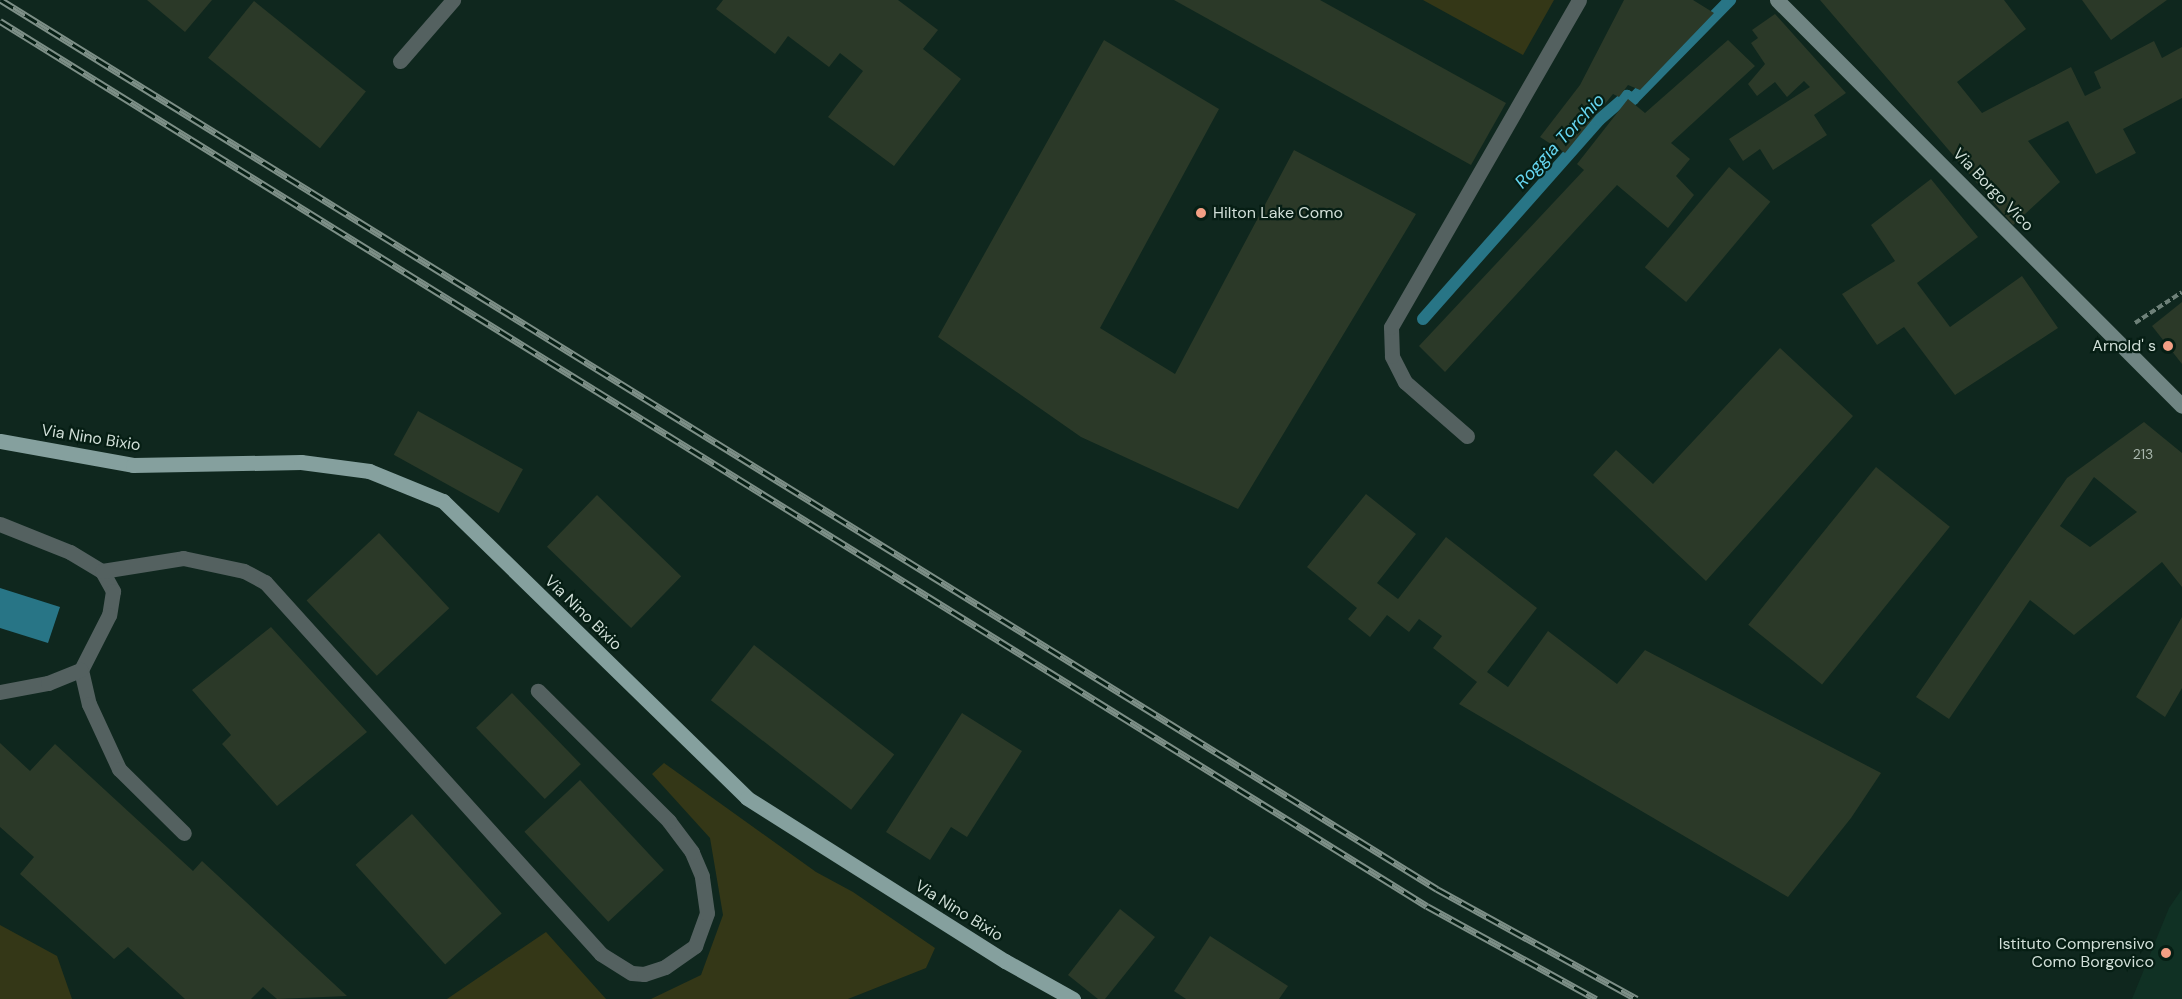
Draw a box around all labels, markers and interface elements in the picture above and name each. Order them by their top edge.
water label: Roggia Torchio [1511,89,1609,193]
street label: Via Borgo Vico [1949,145,2037,235]
place label: Hilton Lake Como [1213,203,1343,223]
marker: Hilton Lake Como [1194,206,1208,220]
place label: Arnold' s [2092,336,2156,356]
marker: Arnold' s [2161,339,2175,353]
street label: Via Nino Bixio [40,421,142,455]
house number: 213 [2133,446,2153,462]
street label: Via Nino Bixio [540,571,626,655]
street label: Via Nino Bixio [911,876,1007,946]
place label: Istituto Comprensivo Como Borgovico [1999,934,2154,972]
marker: Istituto Comprensivo Como Borgovico [2159,946,2173,960]

